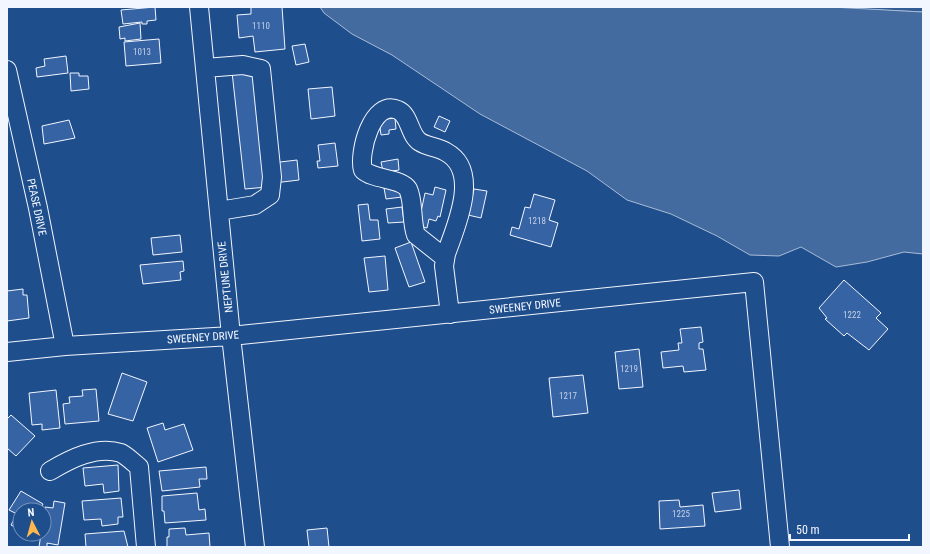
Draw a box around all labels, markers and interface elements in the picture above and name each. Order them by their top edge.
house number: 1110 [252,21,270,31]
house number: 1013 [133,47,151,57]
street label: PEASE DRIVE [24,177,49,237]
house number: 1218 [528,216,546,226]
street label: NEPTUNE DRIVE [215,240,236,313]
street label: SWEENEY DRIVE [489,296,562,317]
house number: 1222 [843,310,861,320]
street label: SWEENEY DRIVE [167,328,240,346]
house number: 1219 [620,364,638,374]
house number: 1217 [559,391,577,401]
north arrow [12,502,52,542]
text: N [27,506,35,519]
house number: 1225 [672,509,690,519]
scale bar [790,516,909,542]
text: 50 m [796,523,820,537]

